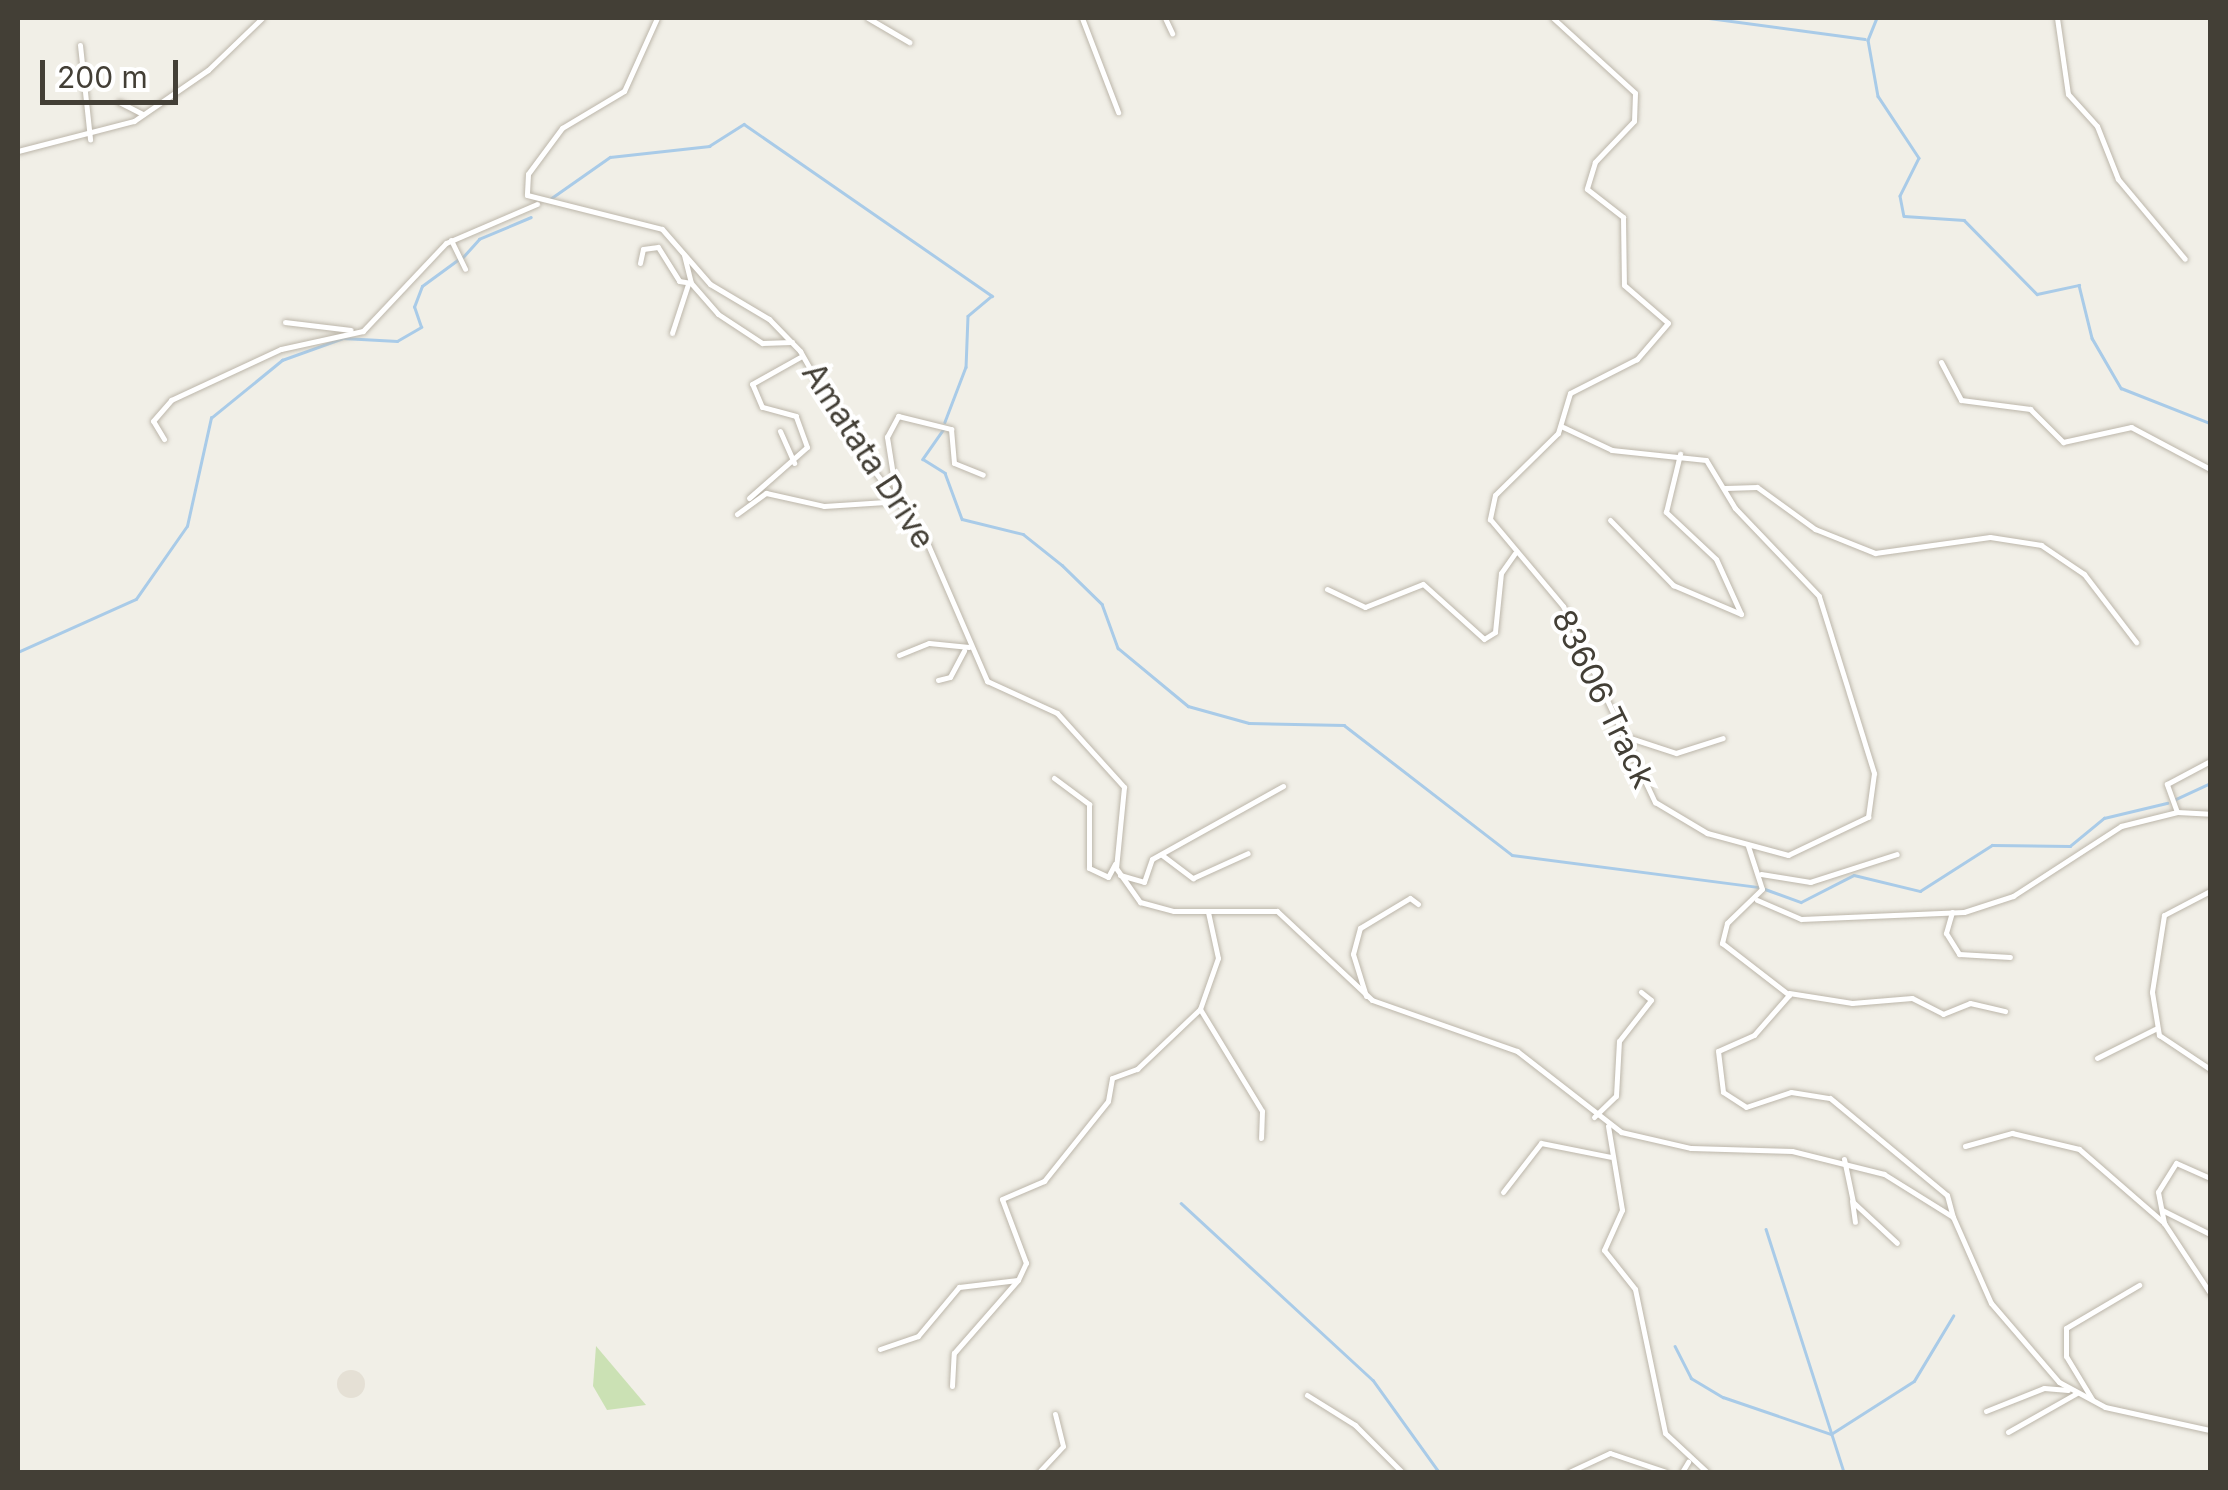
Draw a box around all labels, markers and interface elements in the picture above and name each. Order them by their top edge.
scale bar [45,40,182,102]
text: 200 m [57,59,148,95]
street label: Amatata Drive [794,356,942,556]
street label: 83606 Track [1543,604,1663,794]

